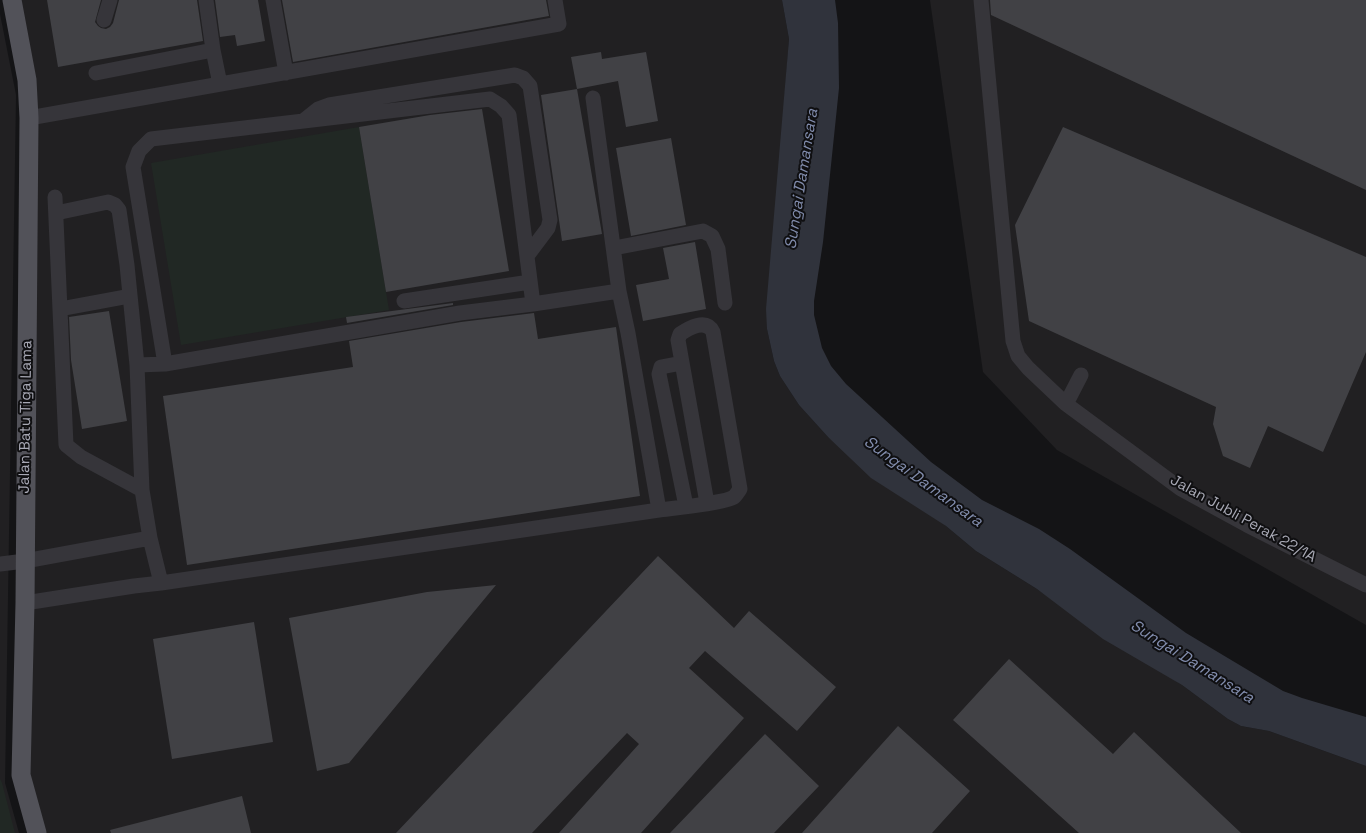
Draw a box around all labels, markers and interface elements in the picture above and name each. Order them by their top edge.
water label: Sungai Damansara [781,107,823,251]
street label: Jalan Batu Tiga Lama [16,340,36,494]
water label: Sungai Damansara [860,432,986,532]
street label: Jalan Jubli Perak 22/1A [1167,471,1319,567]
water label: Sungai Damansara [1127,616,1257,708]

